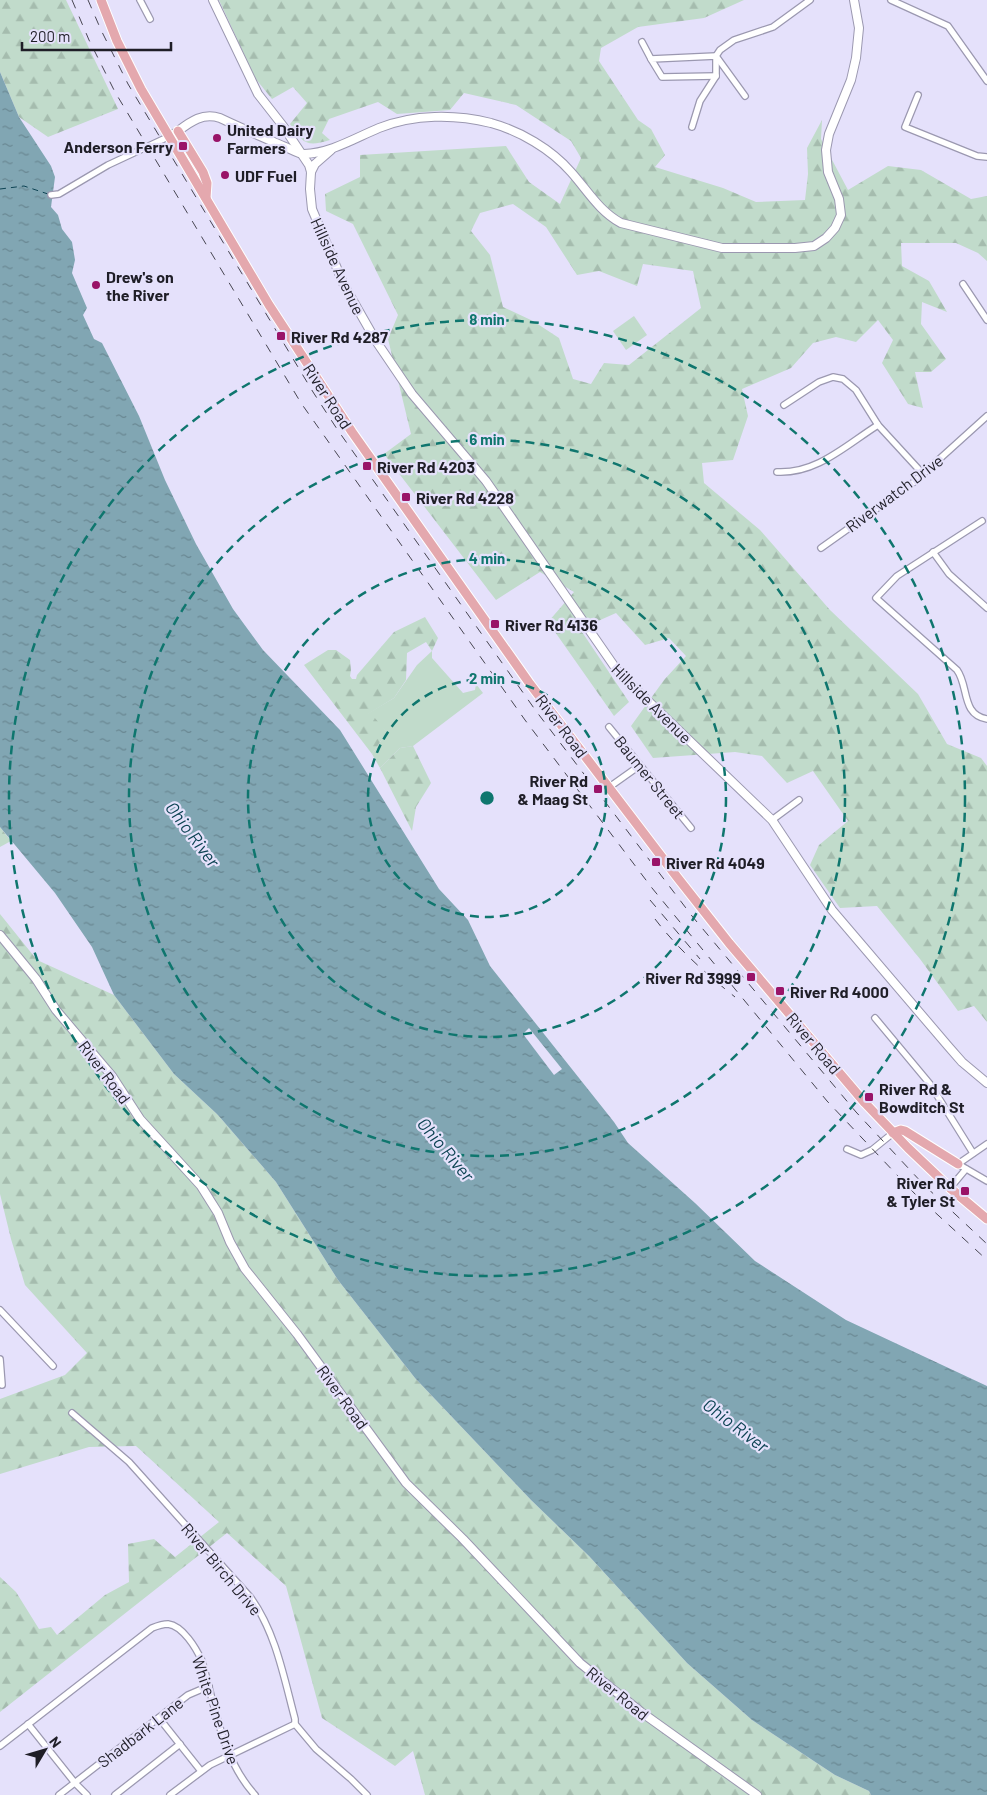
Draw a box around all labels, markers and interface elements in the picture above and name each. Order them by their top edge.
scale bar [22,20,171,52]
text: 200 m [30,27,70,45]
place label: United Dairy Farmers [227,120,314,157]
marker: United Dairy Farmers [211,132,223,144]
place label: Anderson Ferry [64,137,173,156]
marker: Anderson Ferry [177,140,189,152]
place label: UDF Fuel [235,166,297,185]
marker: UDF Fuel [219,169,231,181]
street label: Hillside Avenue [307,214,369,318]
place label: Drew's on the River [106,267,174,304]
marker: Drew's on the River [90,279,102,291]
text: 8 min [469,310,505,328]
place label: River Rd 4287 [291,327,388,346]
marker: River Rd 4287 [275,330,287,342]
street label: River Road [300,360,356,432]
text: 6 min [469,430,505,448]
street label: Riverwatch Drive [842,450,946,536]
place label: River Rd 4203 [377,457,475,476]
marker: River Rd 4203 [361,460,373,472]
place label: River Rd 4228 [416,488,514,507]
marker: River Rd 4228 [400,491,412,503]
text: 4 min [469,549,505,567]
place label: River Rd 4136 [505,615,598,634]
marker: River Rd 4136 [489,618,501,630]
street label: Hillside Avenue [608,659,696,747]
text: 2 min [469,669,505,687]
street label: River Road [532,691,592,761]
street label: Baumer Street [611,732,689,822]
place label: River Rd & Maag St [517,771,588,808]
marker: River Rd & Maag St [592,783,604,795]
centre of rings [478,789,496,807]
water label: Ohio River [161,797,225,872]
place label: River Rd 4049 [666,853,765,872]
marker: River Rd 4049 [650,856,662,868]
place label: River Rd 3999 [645,968,741,987]
marker: River Rd 3999 [745,971,757,983]
place label: River Rd 4000 [790,982,889,1001]
marker: River Rd 4000 [774,985,786,997]
street label: River Road [783,1008,845,1078]
street label: River Road [75,1037,135,1107]
place label: River Rd & Bowditch St [879,1079,965,1116]
marker: River Rd & Bowditch St [863,1091,875,1103]
water label: Ohio River [413,1113,479,1186]
place label: River Rd & Tyler St [886,1173,955,1210]
marker: River Rd & Tyler St [959,1185,971,1197]
street label: River Road [314,1361,372,1433]
water label: Ohio River [699,1393,774,1457]
street label: River Birch Drive [178,1519,266,1619]
street label: White Pine Drive [189,1653,243,1767]
street label: River Road [583,1662,653,1724]
street label: Shadbark Lane [94,1693,186,1771]
north arrow [20,1725,70,1775]
text: N [46,1733,65,1751]

